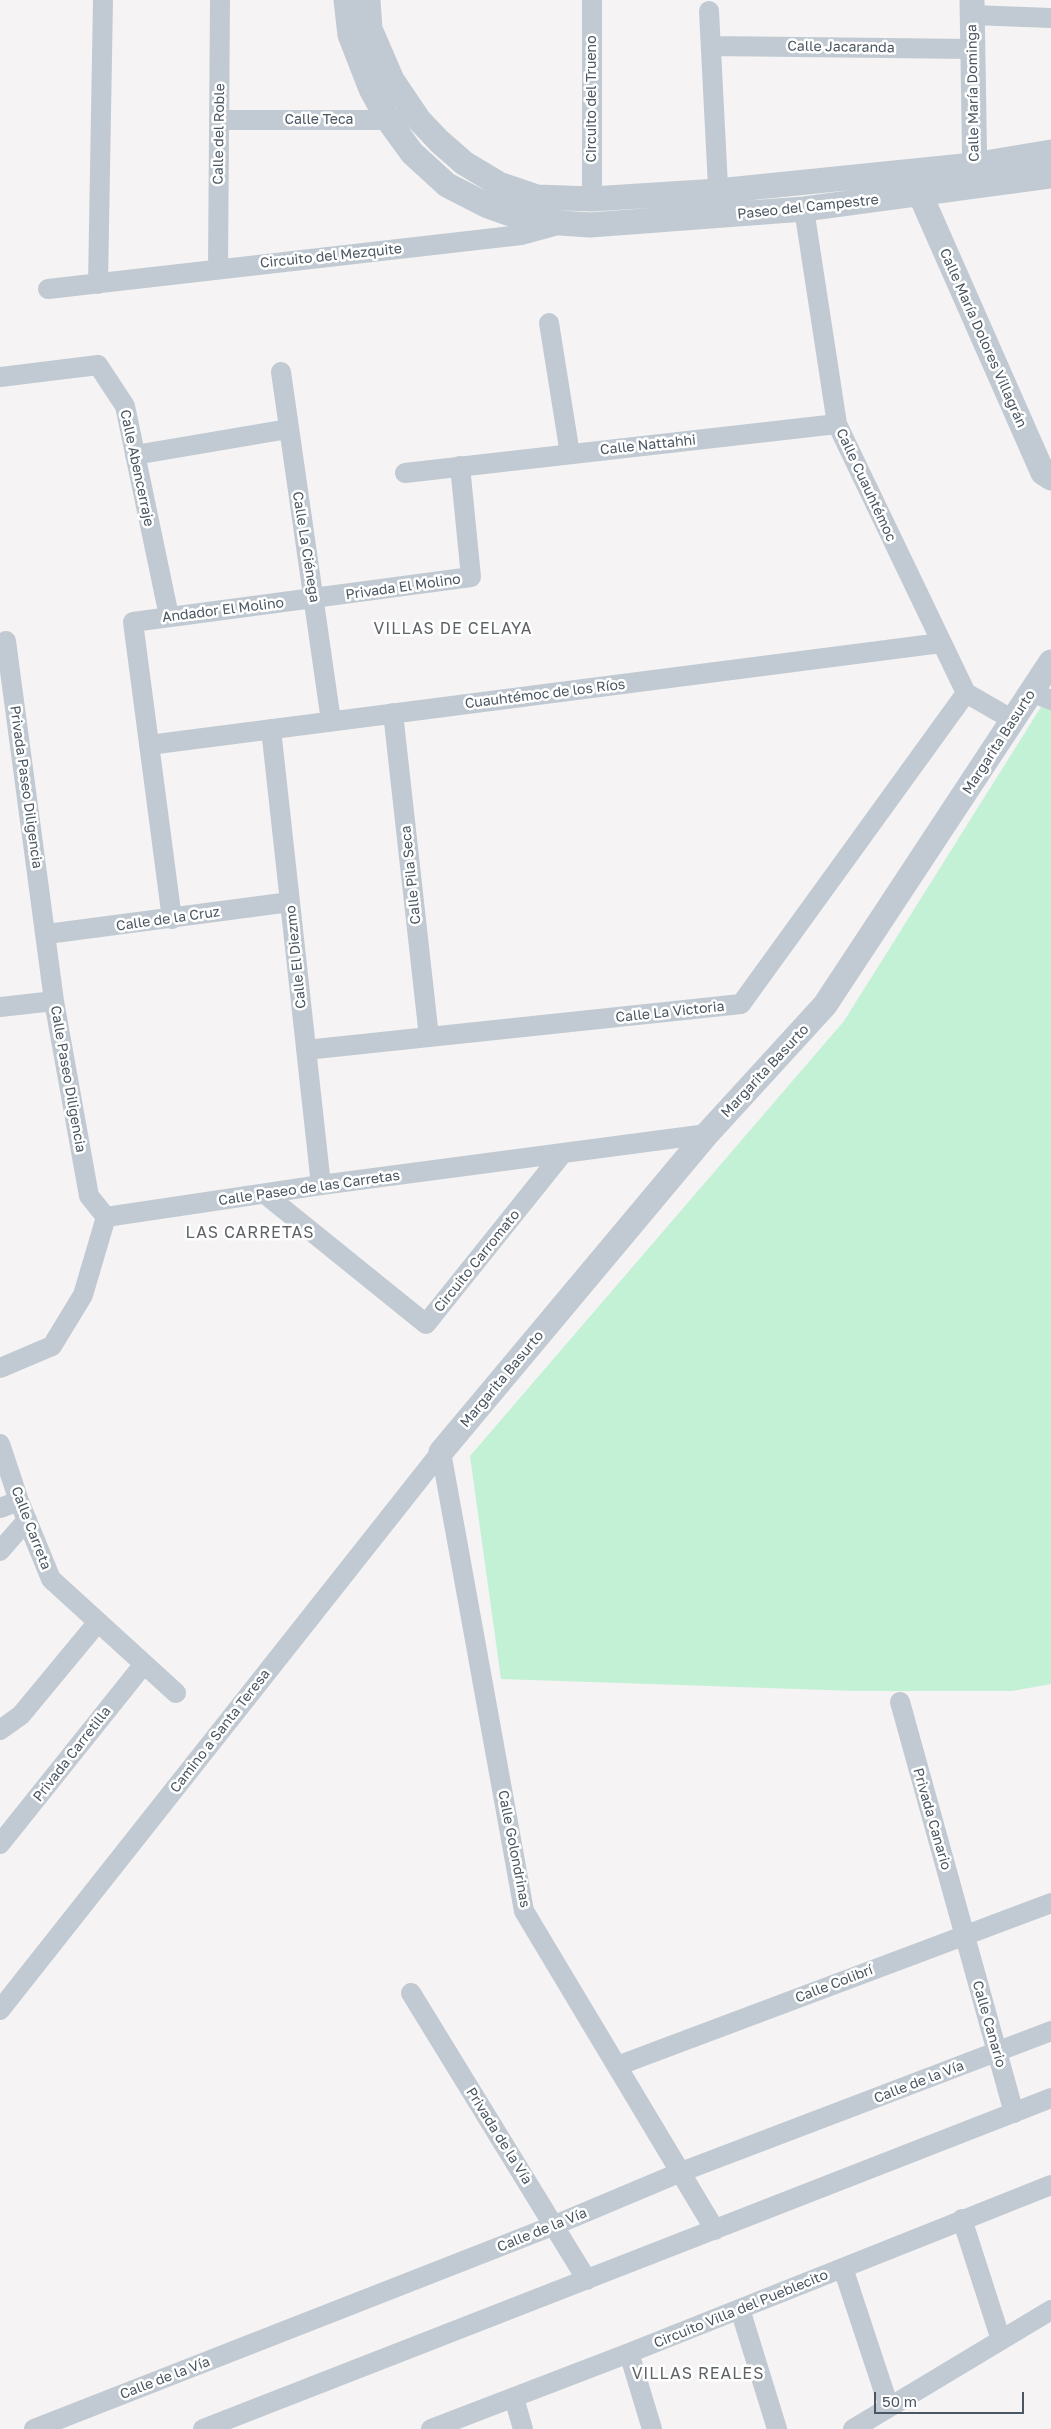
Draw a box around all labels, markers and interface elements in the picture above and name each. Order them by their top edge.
street label: Calle María Dominga [963,24,983,162]
street label: Circuito del Trueno [584,35,600,163]
street label: Calle Jacaranda [787,38,895,56]
street label: Calle del Roble [210,83,228,185]
street label: Calle Teca [285,112,353,128]
street label: Paseo del Campestre [736,191,880,223]
street label: Circuito del Mezquite [259,240,403,272]
street label: Calle María Dolores Villagrán [936,246,1030,430]
street label: Calle Abencerraje [116,408,158,528]
street label: Calle Cuauhtémoc [832,426,900,544]
street label: Calle Nattahhi [599,432,697,458]
street label: Calle La Ciénega [289,490,323,604]
street label: Privada El Molino [344,571,462,603]
street label: Andador El Molino [161,594,285,626]
district label: VILLAS DE CELAYA [372,619,534,639]
street label: Cuauhtémoc de los Ríos [464,676,626,712]
street label: Margarita Basurto [959,687,1039,797]
street label: Privada Paseo Diligencia [6,704,46,870]
street label: Calle Pila Seca [397,825,425,925]
street label: Calle de la Cruz [115,903,221,935]
street label: Calle El Diezmo [282,904,310,1010]
street label: Calle La Victoria [615,998,725,1026]
street label: Calle Paseo Diligencia [47,1004,89,1154]
street label: Margarita Basurto [718,1021,812,1121]
street label: Calle Paseo de las Carretas [217,1167,401,1209]
street label: Circuito Carromato [431,1206,523,1316]
district label: LAS CARRETAS [184,1223,316,1243]
street label: Margarita Basurto [457,1327,547,1431]
street label: Calle Carreta [7,1484,55,1572]
street label: Camino a Santa Teresa [167,1666,273,1796]
street label: Privada Carretilla [30,1703,114,1805]
street label: Privada Canario [909,1766,955,1872]
street label: Calle Golondrinas [494,1789,534,1909]
street label: Calle Colibrí [793,1961,875,2007]
street label: Calle Canario [969,1979,1009,2069]
street label: Calle de la Vía [872,2057,966,2107]
street label: Privada de la Vía [462,2085,536,2187]
street label: Calle de la Vía [495,2204,589,2256]
street label: Circuito Villa del Pueblecito [651,2266,831,2352]
street label: Calle de la Vía [118,2353,212,2403]
district label: VILLAS REALES [630,2364,766,2384]
scale bar [876,2382,1026,2414]
text: 50 m [882,2392,917,2410]

